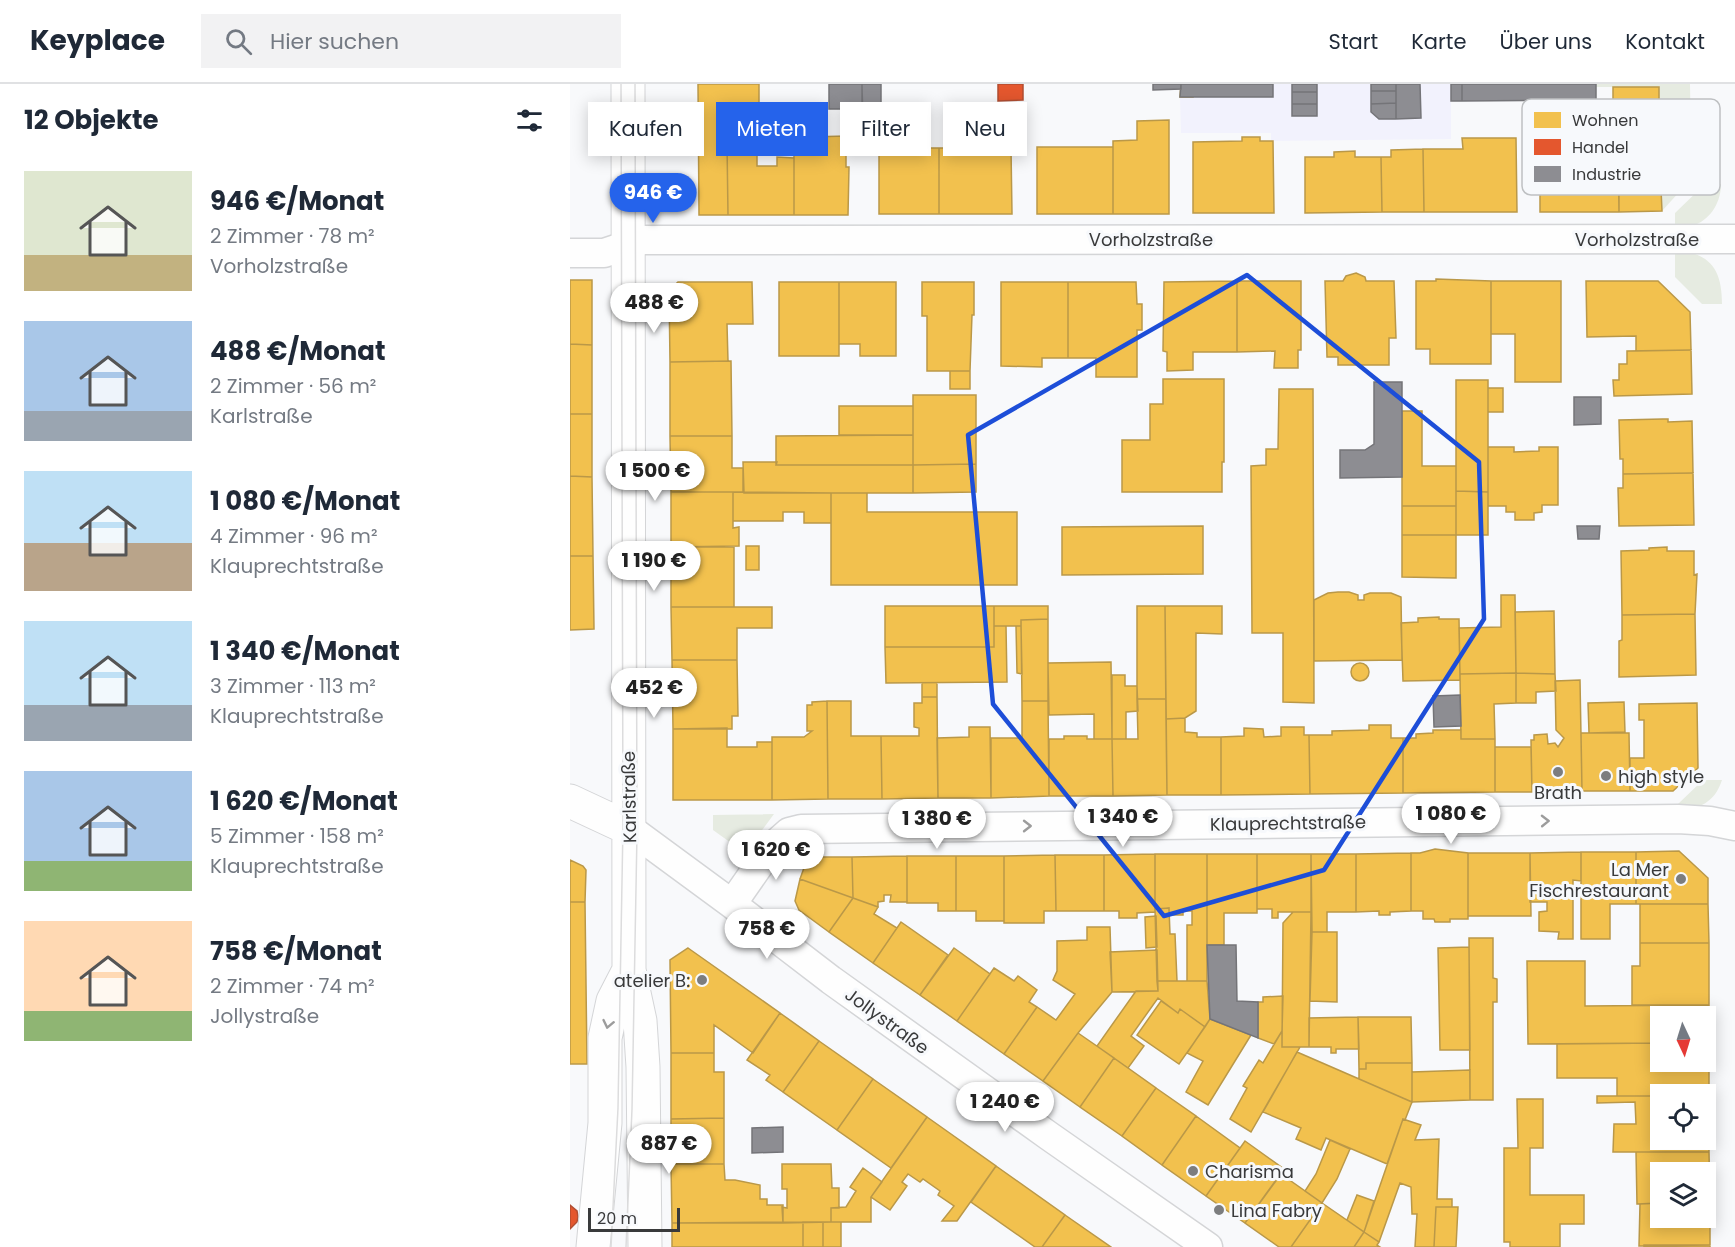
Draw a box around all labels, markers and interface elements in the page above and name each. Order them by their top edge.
search box [201,14,621,68]
text: Keyplace [30,21,165,60]
icon: search [222,25,255,58]
text: Hier suchen [270,26,399,57]
text: Start [1329,27,1378,56]
text: Karte [1411,27,1467,56]
text: Über uns [1500,27,1592,56]
text: Kontakt [1625,27,1705,56]
legend [1522,99,1720,195]
text: 12 Objekte [24,102,159,138]
chip: Kaufen [588,102,704,156]
chip: Mieten [716,102,828,156]
chip: Filter [840,102,931,156]
chip: Neu [943,102,1027,156]
icon: filters [513,104,546,137]
text: Wohnen [1572,109,1639,132]
text: Handel [1572,136,1629,159]
text: Industrie [1572,163,1641,186]
pin: 946 € [611,173,695,224]
text: 946 € [624,178,682,206]
text: 946 €/Monat [210,183,384,219]
icon: home [72,195,144,267]
text: 2 Zimmer · 78 m² [210,222,375,250]
street label: Vorholzstraße [1089,227,1213,252]
street label: Vorholzstraße [1575,227,1699,252]
text: Vorholzstraße [210,252,348,280]
pin: 488 € [612,283,696,334]
text: 488 € [624,288,684,316]
text: 488 €/Monat [210,333,385,369]
icon: home [72,345,144,417]
text: 2 Zimmer · 56 m² [210,372,376,400]
text: Karlstraße [210,402,313,430]
pin: 1 500 € [600,451,710,502]
text: 1 500 € [620,456,691,484]
text: 1 080 €/Monat [210,483,400,519]
icon: home [72,495,144,567]
text: 4 Zimmer · 96 m² [210,522,377,550]
pin: 1 190 € [599,541,709,592]
text: 1 190 € [622,546,686,574]
text: Klauprechtstraße [210,552,384,580]
text: 1 340 €/Monat [210,633,400,669]
icon: home [72,645,144,717]
pin: 452 € [612,668,696,719]
text: 3 Zimmer · 113 m² [210,672,376,700]
text: 452 € [625,673,683,701]
text: Klauprechtstraße [210,702,384,730]
street label: Karlstraße [616,751,642,843]
place label: high style [1618,764,1704,789]
marker: Brath [1551,765,1565,779]
marker: high style [1599,769,1613,783]
place label: Brath [1534,780,1582,805]
text: 1 620 €/Monat [210,783,398,819]
pin: 1 080 € [1396,794,1506,845]
icon: home [72,795,144,867]
pin: 1 340 € [1068,797,1178,848]
pin: 1 380 € [882,799,992,850]
text: 1 080 € [1416,799,1486,827]
text: 1 340 € [1088,802,1158,830]
text: 1 380 € [902,804,972,832]
street label: Klauprechtstraße [1210,809,1366,837]
one-way arrow [1540,815,1549,827]
one-way arrow [1023,820,1032,832]
text: 5 Zimmer · 158 m² [210,822,384,850]
pin: 1 620 € [721,830,831,881]
text: 1 620 € [741,835,811,863]
text: Klauprechtstraße [210,852,384,880]
place label: La Mer Fischrestaurant [1529,857,1669,903]
marker: La Mer Fischrestaurant [1674,872,1688,886]
pin: 758 € [725,909,809,960]
text: 758 € [739,914,795,942]
text: 758 €/Monat [210,933,382,969]
icon: home [72,945,144,1017]
place label: atelier B: [614,968,690,993]
text: 2 Zimmer · 74 m² [210,972,375,1000]
marker: atelier B: [695,973,709,987]
street label: Jollystraße [840,982,934,1060]
text: Jollystraße [210,1002,319,1030]
north arrow [1650,1006,1716,1072]
map controls [1650,1006,1716,1228]
one-way arrow [603,1019,616,1029]
pin: 1 240 € [950,1082,1060,1133]
button: locate [1650,1084,1716,1150]
text: 1 240 € [970,1087,1040,1115]
pin: 887 € [627,1124,711,1175]
text: 887 € [641,1129,697,1157]
place label: Charisma [1205,1159,1294,1184]
button: layers [1650,1162,1716,1228]
marker: Charisma [1186,1164,1200,1178]
place label: Lina Fabry [1231,1198,1322,1223]
marker: Lina Fabry [1212,1203,1226,1217]
scale bar [588,1205,680,1232]
text: 20 m [597,1207,637,1230]

